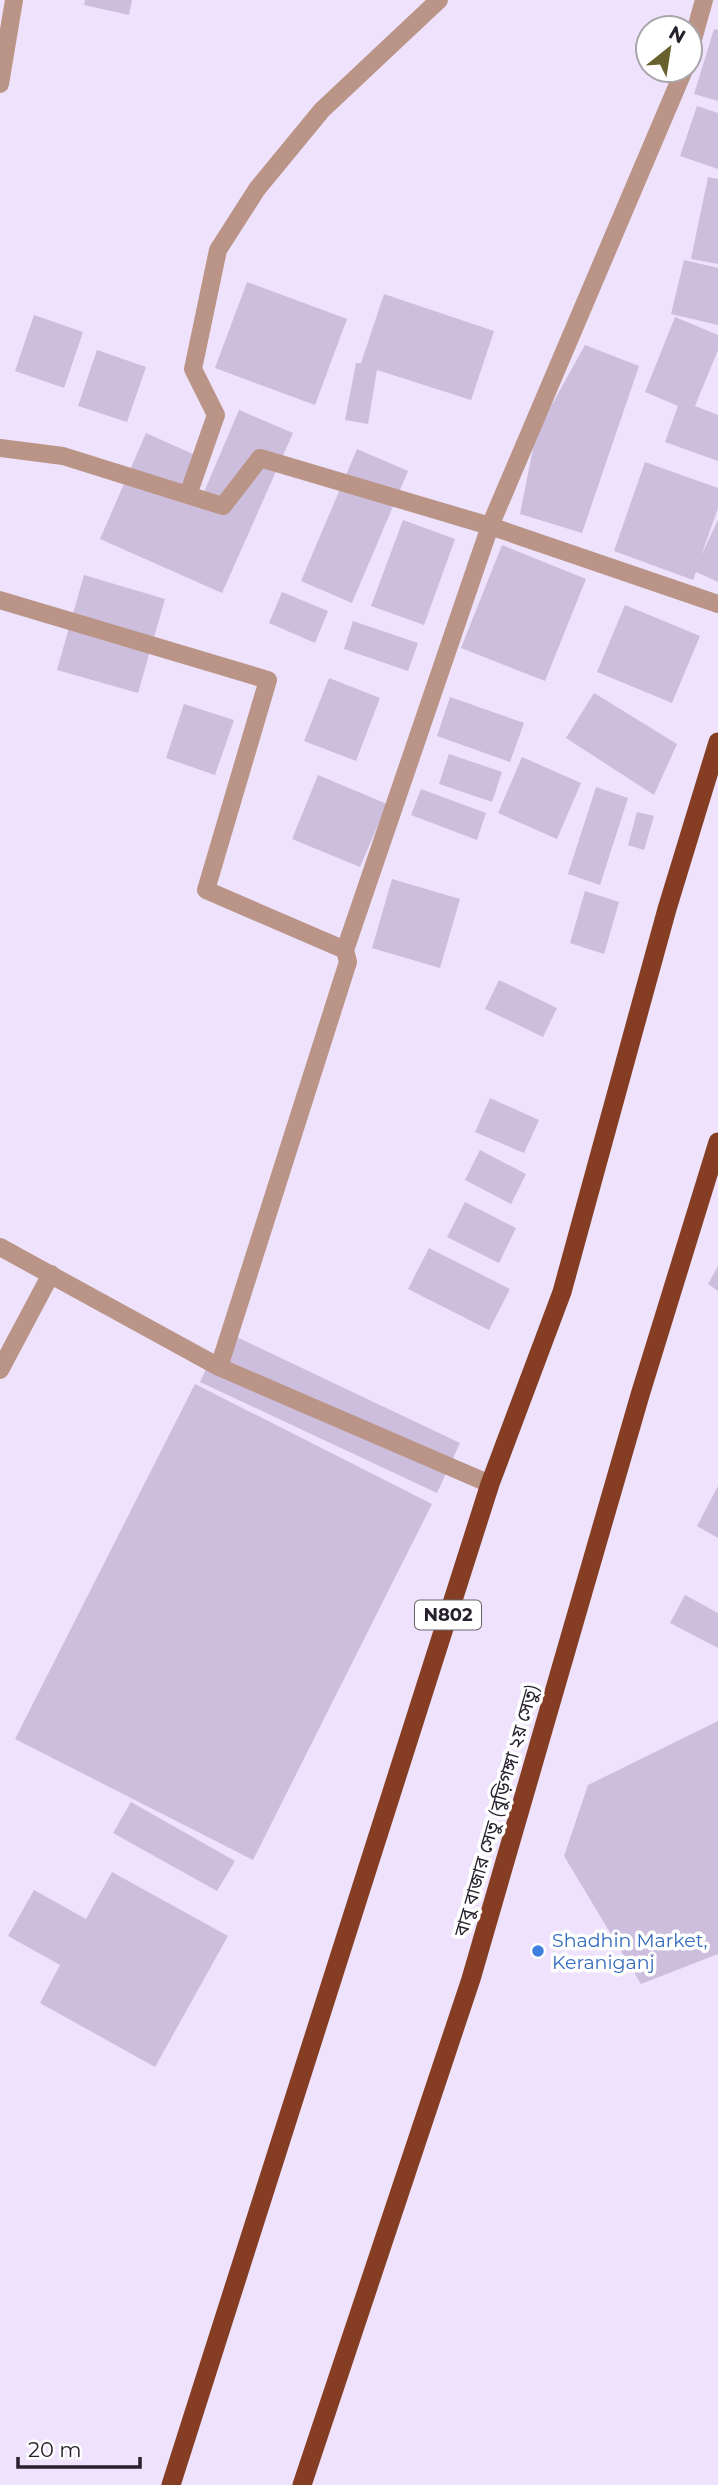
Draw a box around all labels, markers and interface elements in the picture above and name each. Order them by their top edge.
north arrow [634,14,704,84]
text: N [665,21,690,49]
road number: N802 [415,1600,481,1630]
street label: বাবু বাজার সেতু (বুড়িগঙ্গা ২য় সেতু) [449,1681,544,1940]
place label: Shadhin Market, Keraniganj [552,1929,708,1974]
marker: Shadhin Market, Keraniganj [530,1943,546,1959]
scale bar [18,2426,140,2470]
text: 20 m [28,2437,82,2462]

